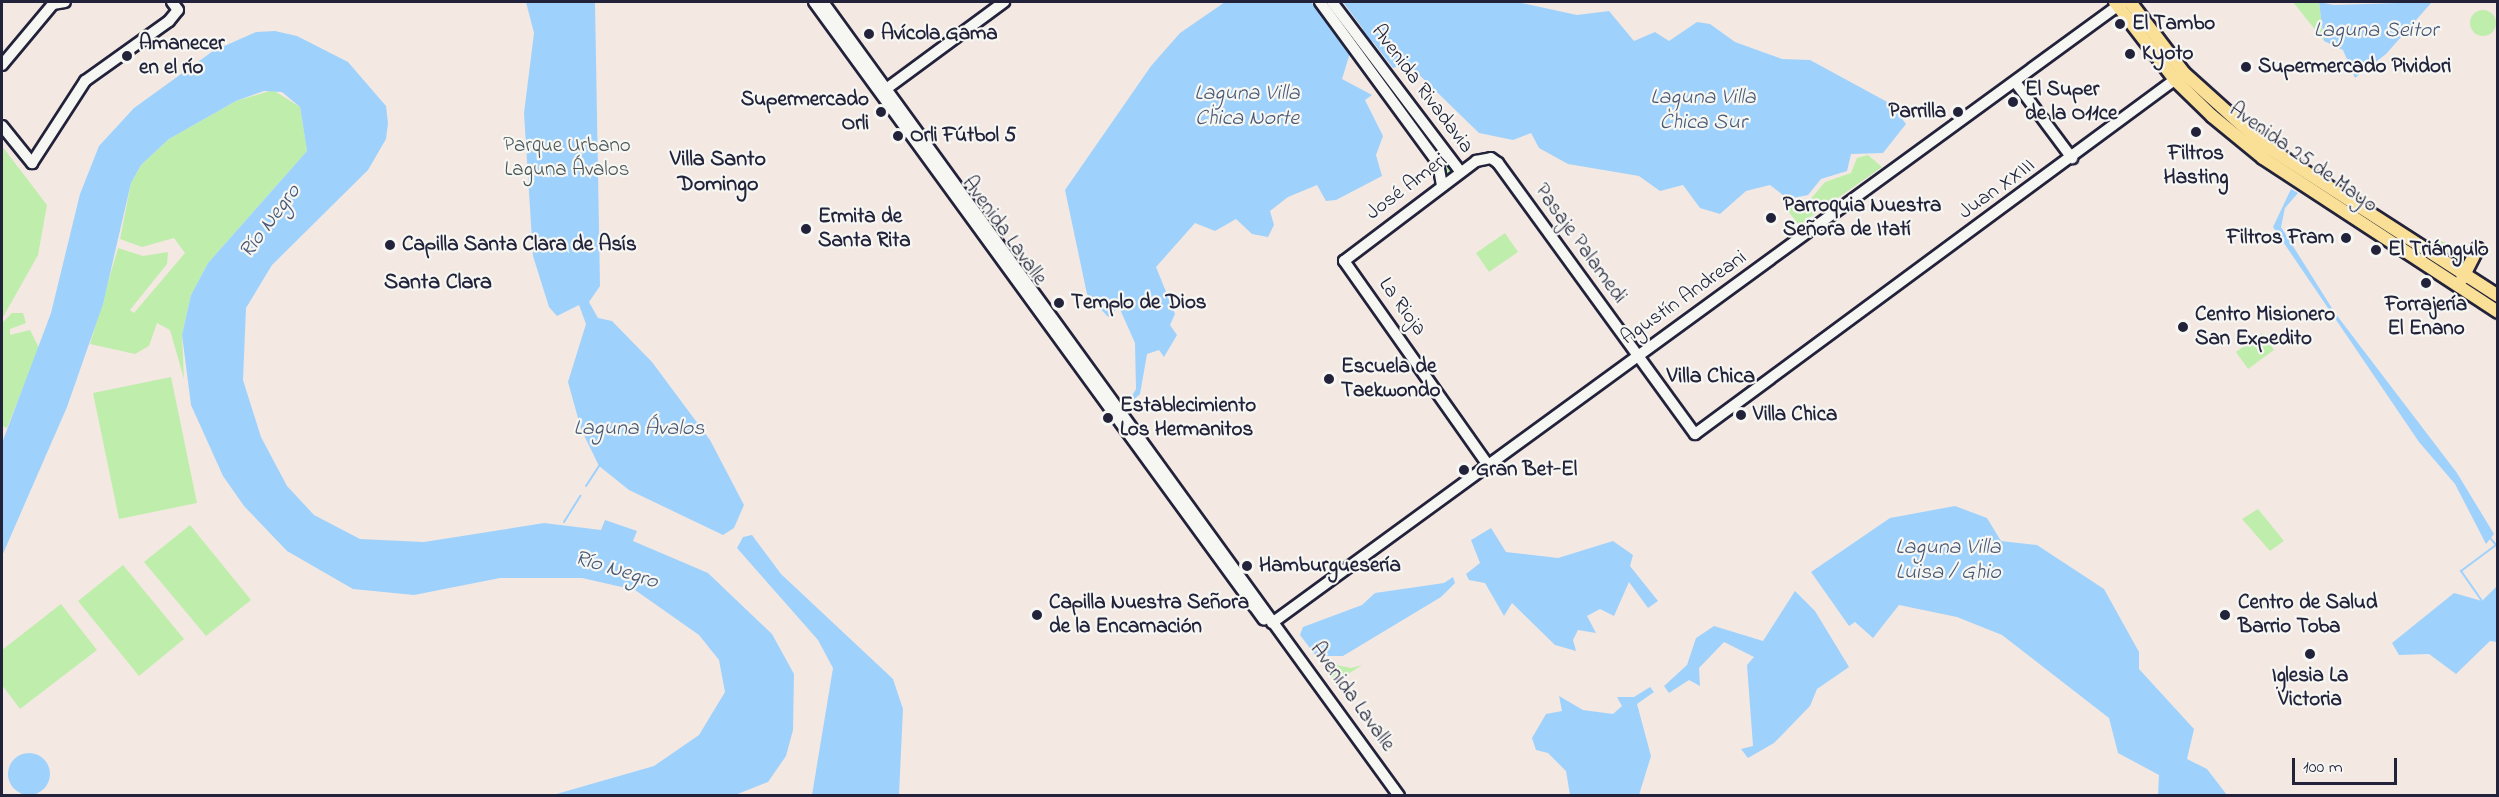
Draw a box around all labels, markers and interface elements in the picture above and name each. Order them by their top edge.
place label: El Tambo [2132,11,2215,37]
marker: El Tambo [2113,17,2127,31]
water label: Laguna Seitor [2314,19,2438,45]
street label: Avenida Rivadavia [1365,20,1479,158]
place label: Avícola Gama [881,21,998,47]
marker: Avícola Gama [862,27,876,41]
place label: Amanecer en el río [139,31,225,81]
place label: Kyoto [2142,41,2193,67]
marker: Kyoto [2123,47,2137,61]
marker: Amanecer en el río [120,49,134,63]
place label: Supermercado Pividori [2258,54,2451,80]
marker: Supermercado Pividori [2239,60,2253,74]
place label: El Super de la O11ce [2025,77,2117,127]
water label: Laguna Villa Chica Norte [1194,81,1300,132]
water label: Laguna Villa Chica Sur [1650,85,1756,136]
place label: Supermercado Orli [741,87,869,137]
marker: El Super de la O11ce [2006,95,2020,109]
street label: Avenida 25 de Mayo [2224,97,2382,219]
place label: Parrilla [1889,99,1946,125]
marker: Supermercado Orli [874,105,888,119]
marker: Parrilla [1951,105,1965,119]
place label: Orli Fútbol 5 [910,123,1016,149]
marker: Filtros Hasting [2189,125,2203,139]
marker: Orli Fútbol 5 [891,129,905,143]
park label: Parque Urbano Laguna Ávalos [503,133,631,183]
place label: Filtros Hasting [2164,141,2228,191]
district label: Villa Santo Domingo [670,147,766,198]
street label: José Ameri [1361,148,1453,226]
street label: Juan XXIII [1954,153,2040,225]
street label: Avenida Lavalle [956,172,1052,290]
street label: Pasaje Palamedi [1528,179,1632,309]
water label: Río Negro [235,180,307,264]
place label: Parroquia Nuestra Señora de Itatí [1783,193,1941,243]
place label: Ermita de Santa Rita [818,204,911,254]
marker: Parroquia Nuestra Señora de Itatí [1764,211,1778,225]
marker: Ermita de Santa Rita [799,222,813,236]
place label: Filtros Fram [2227,225,2334,251]
marker: Filtros Fram [2339,231,2353,245]
place label: Capilla Santa Clara de Asís [402,232,637,258]
place label: El Triángulo [2388,237,2489,263]
marker: Capilla Santa Clara de Asís [383,238,397,252]
marker: El Triángulo [2369,243,2383,257]
street label: Agustín Andreani [1616,245,1752,351]
district label: Santa Clara [384,271,492,297]
street label: La Rioja [1372,273,1432,341]
marker: Forrajería El Enano [2419,276,2433,290]
place label: Templo de Dios [1071,290,1206,316]
place label: Forrajería El Enano [2385,292,2467,342]
marker: Templo de Dios [1052,296,1066,310]
place label: Centro Misionero San Expedito [2195,302,2335,352]
marker: Centro Misionero San Expedito [2176,320,2190,334]
place label: Escuela de Taekwondo [1341,354,1441,404]
district label: Villa Chica [1667,365,1755,391]
marker: Escuela de Taekwondo [1322,372,1336,386]
place label: Establecimiento Los Hermanitos [1120,393,1256,443]
place label: Villa Chica [1753,402,1837,428]
marker: Villa Chica [1734,408,1748,422]
marker: Establecimiento Los Hermanitos [1101,411,1115,425]
water label: Laguna Ávalos [574,417,704,443]
place label: Gran Bet-El [1476,457,1577,483]
marker: Gran Bet-El [1457,463,1471,477]
water label: Laguna Villa Luisa / Ghio [1895,535,2001,586]
water label: Río Negro [571,546,661,596]
place label: Hamburguesería [1259,553,1401,579]
marker: Hamburguesería [1240,559,1254,573]
place label: Capilla Nuestra Señora de la Encarnación [1049,590,1249,640]
place label: Centro de Salud Barrio Toba [2238,590,2378,640]
marker: Centro de Salud Barrio Toba [2216,606,2234,624]
marker: Capilla Nuestra Señora de la Encarnación [1030,608,1044,622]
street label: Avenida Lavalle [1304,638,1400,756]
marker: Iglesia La Victoria [2303,647,2317,661]
place label: Iglesia La Victoria [2272,663,2348,713]
scale bar [2295,746,2400,784]
text: 100 m [2303,755,2343,781]

